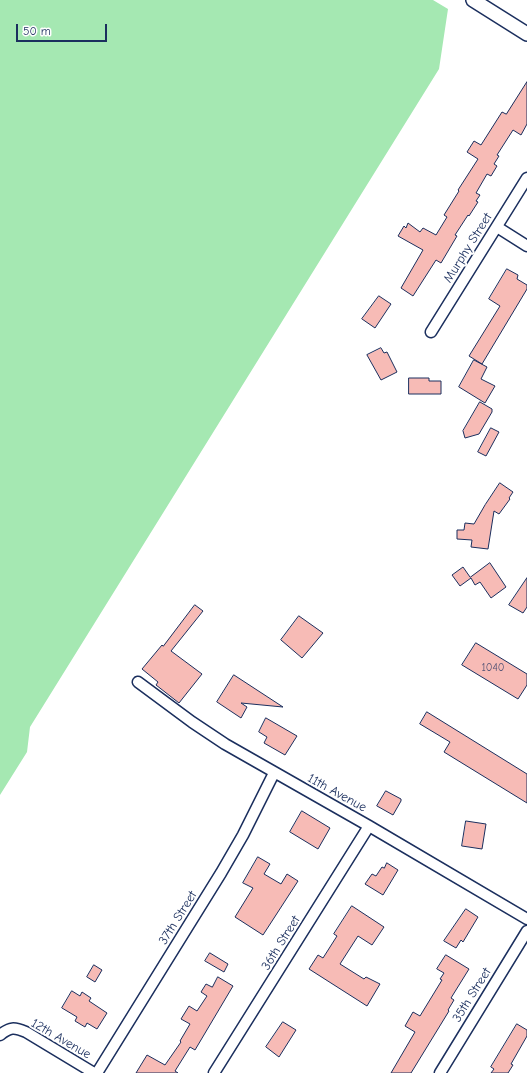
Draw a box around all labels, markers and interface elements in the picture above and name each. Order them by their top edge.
scale bar [18,16,109,42]
text: 50 m [23,24,51,38]
street label: Murphy Street [440,210,496,286]
house number: 1040 [481,661,505,675]
street label: 11th Avenue [305,770,369,816]
street label: 37th Street [155,888,201,948]
street label: 36th Street [258,913,304,973]
street label: 35th Street [449,965,495,1025]
street label: 12th Avenue [28,1016,94,1062]

